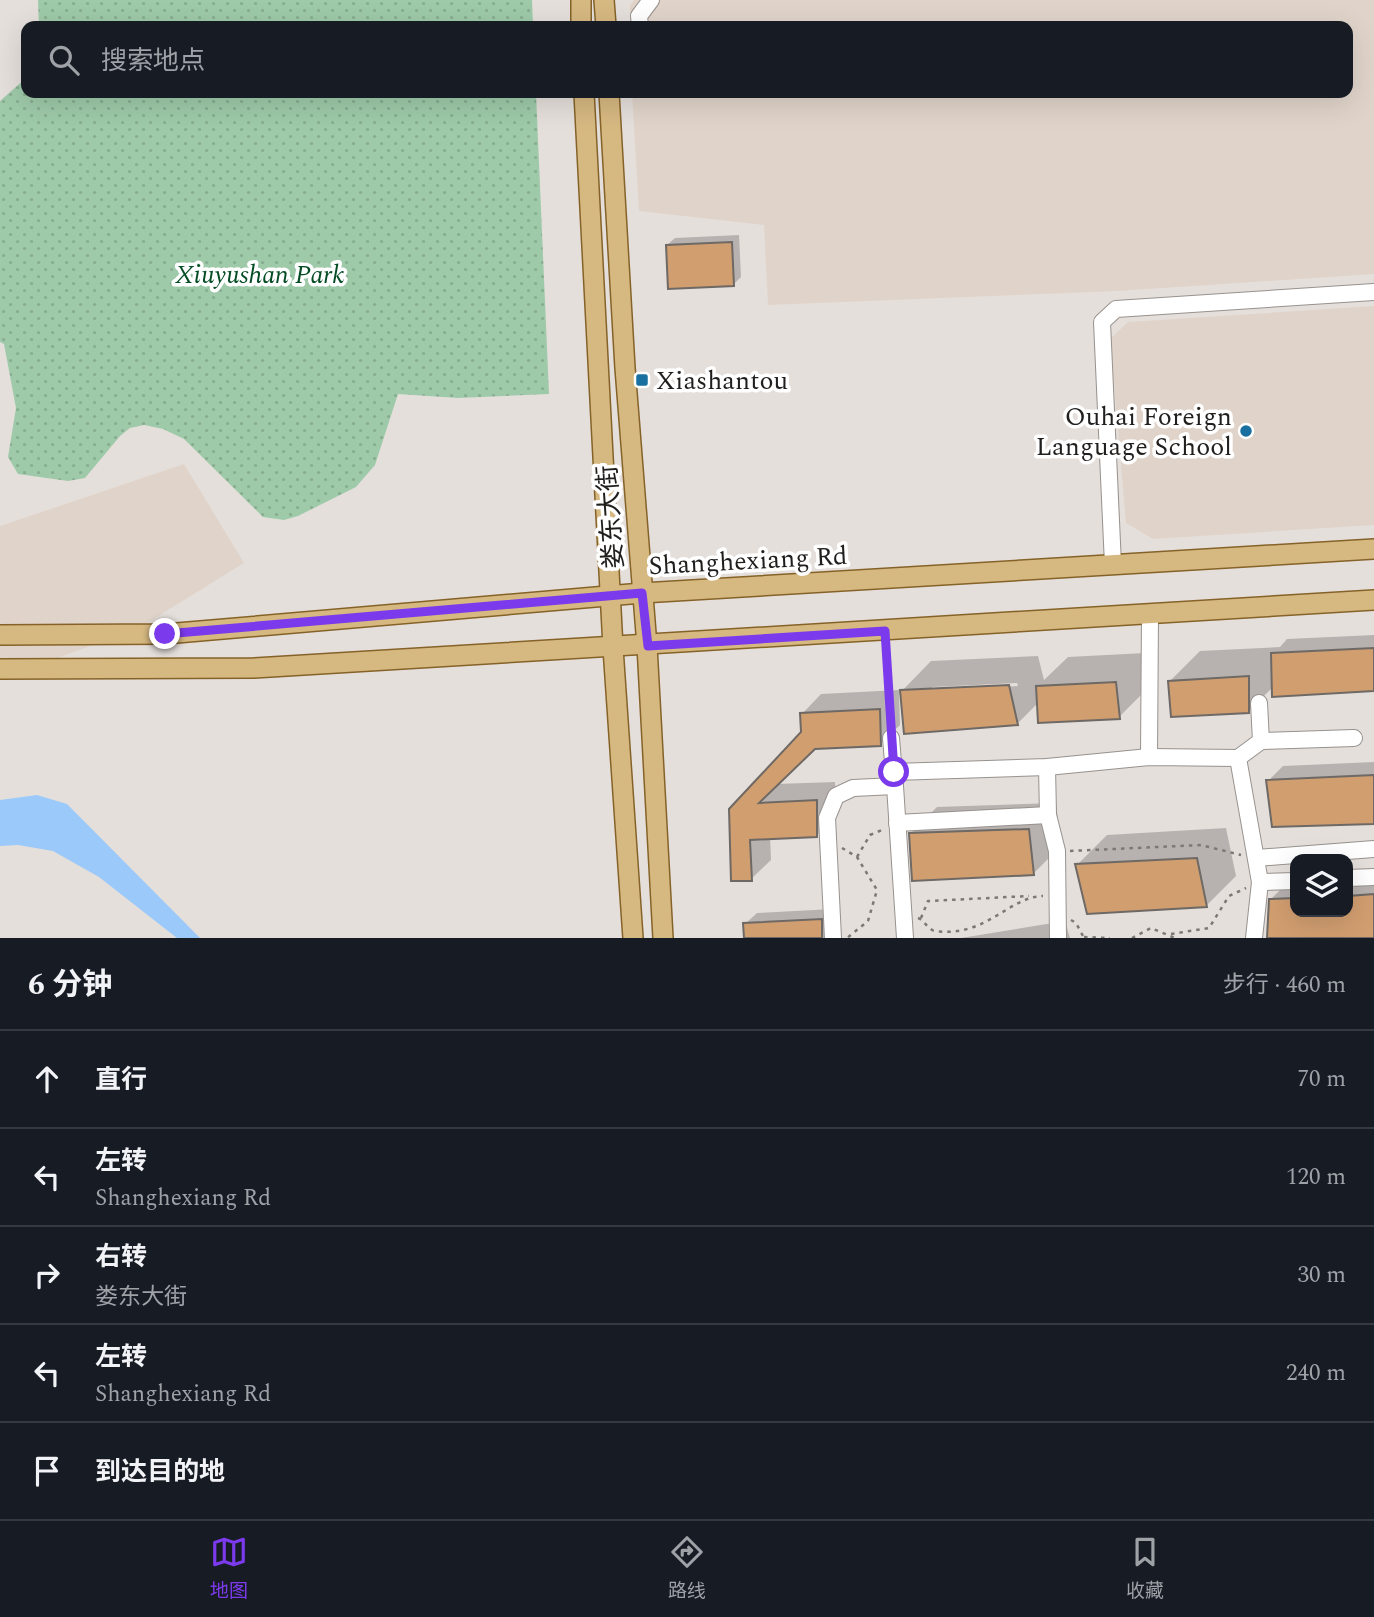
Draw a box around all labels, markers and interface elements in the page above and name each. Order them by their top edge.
search box [21,21,1353,98]
icon: search [45,41,83,79]
text: 搜索地点 [101,41,205,81]
park label: Xiuyushan Park [175,255,344,295]
place label: Xiashantou [656,361,788,401]
marker: Xiashantou [634,372,650,388]
place label: Ouhai Foreign Language School [1036,397,1232,467]
marker: Ouhai Foreign Language School [1238,423,1254,439]
street label: 娄东大街 [587,464,635,570]
street label: Shanghexiang Rd [648,536,849,586]
route end [149,618,180,649]
route start [878,756,909,787]
map controls [1290,854,1353,917]
button: layers [1290,854,1353,917]
text: 6 分钟 [28,962,112,1008]
text: 步行 · 460 m [1223,968,1346,1003]
icon: ahead [28,1060,66,1098]
text: 直行 [95,1060,147,1100]
text: 70 m [1297,1062,1346,1097]
text: 左转 [95,1141,147,1181]
icon: left [28,1158,66,1196]
text: 120 m [1286,1160,1346,1195]
text: Shanghexiang Rd [95,1181,271,1216]
text: 右转 [95,1237,147,1277]
icon: right [28,1256,66,1294]
text: 30 m [1297,1258,1346,1293]
text: 娄东大街 [95,1280,187,1315]
text: 左转 [95,1337,147,1377]
icon: left [28,1354,66,1392]
text: 240 m [1286,1356,1346,1391]
text: Shanghexiang Rd [95,1377,271,1412]
icon: arrive [28,1452,66,1490]
text: 到达目的地 [95,1452,225,1492]
tab: 地图 [210,1533,248,1606]
tab: 路线 [668,1533,706,1606]
tab: 收藏 [1126,1533,1164,1606]

